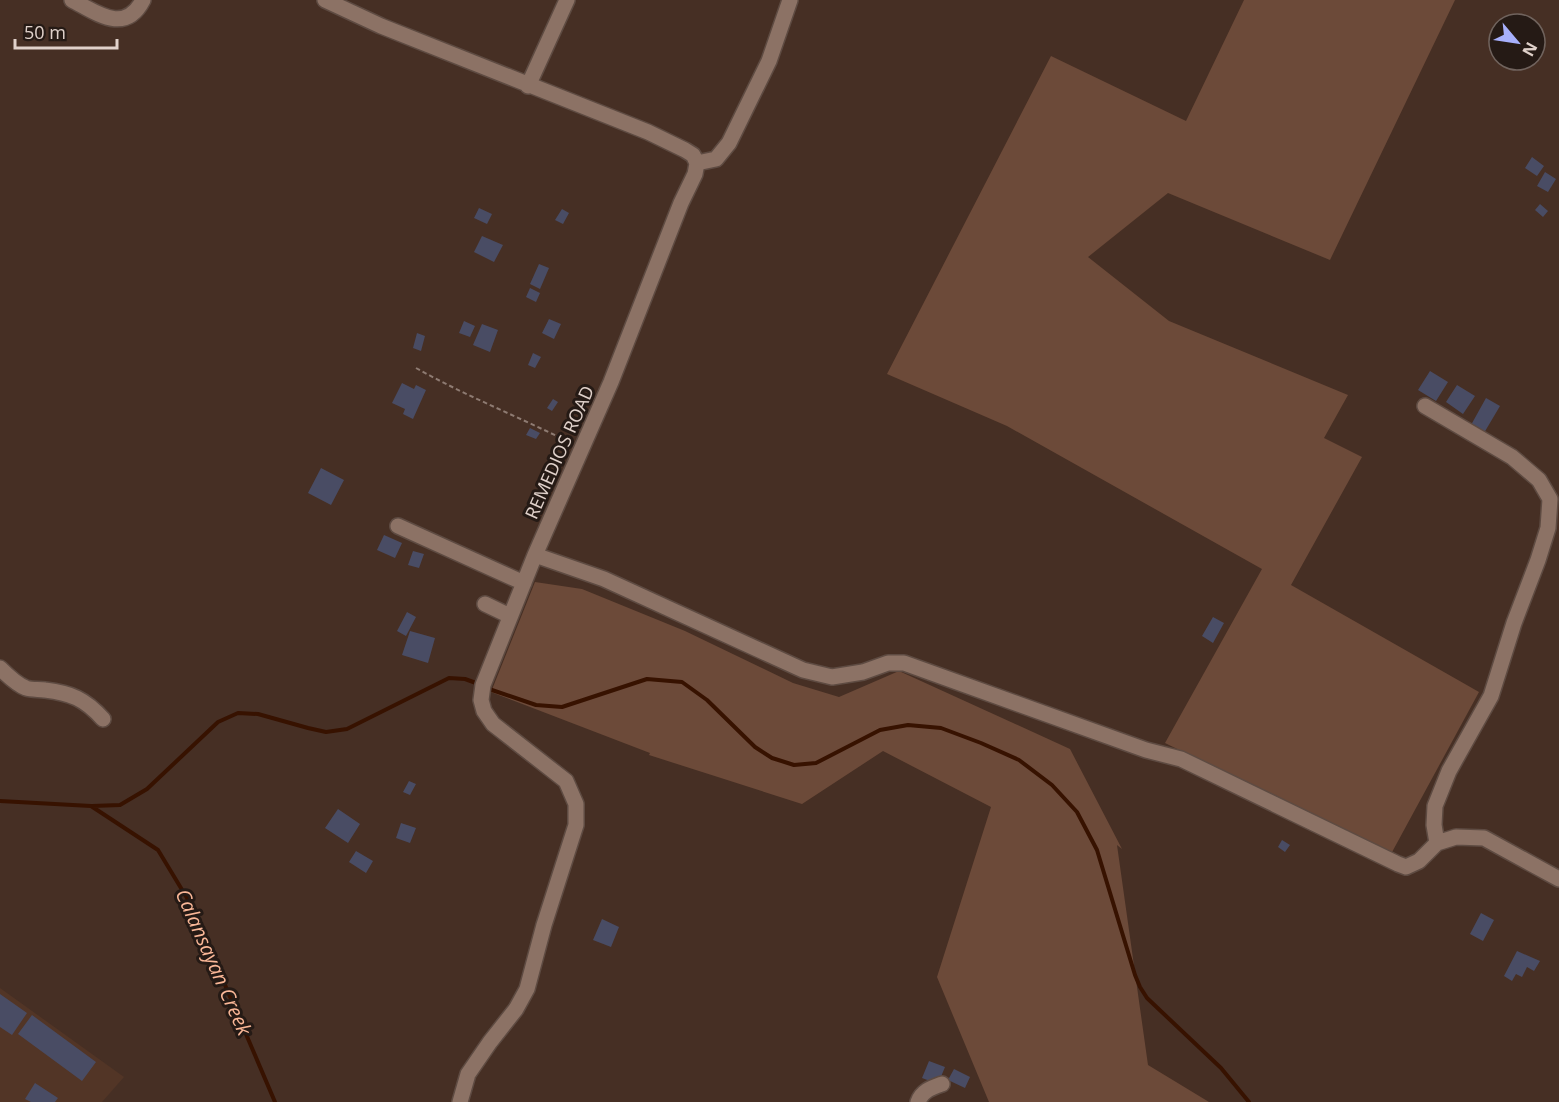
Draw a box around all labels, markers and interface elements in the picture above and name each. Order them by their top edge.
scale bar [15,12,117,50]
north arrow [1487,12,1547,72]
text: 50 m [24,20,66,44]
text: N [1517,38,1543,60]
street label: REMEDIOS ROAD [519,382,599,522]
water label: Calansayan Creek [170,885,259,1041]

